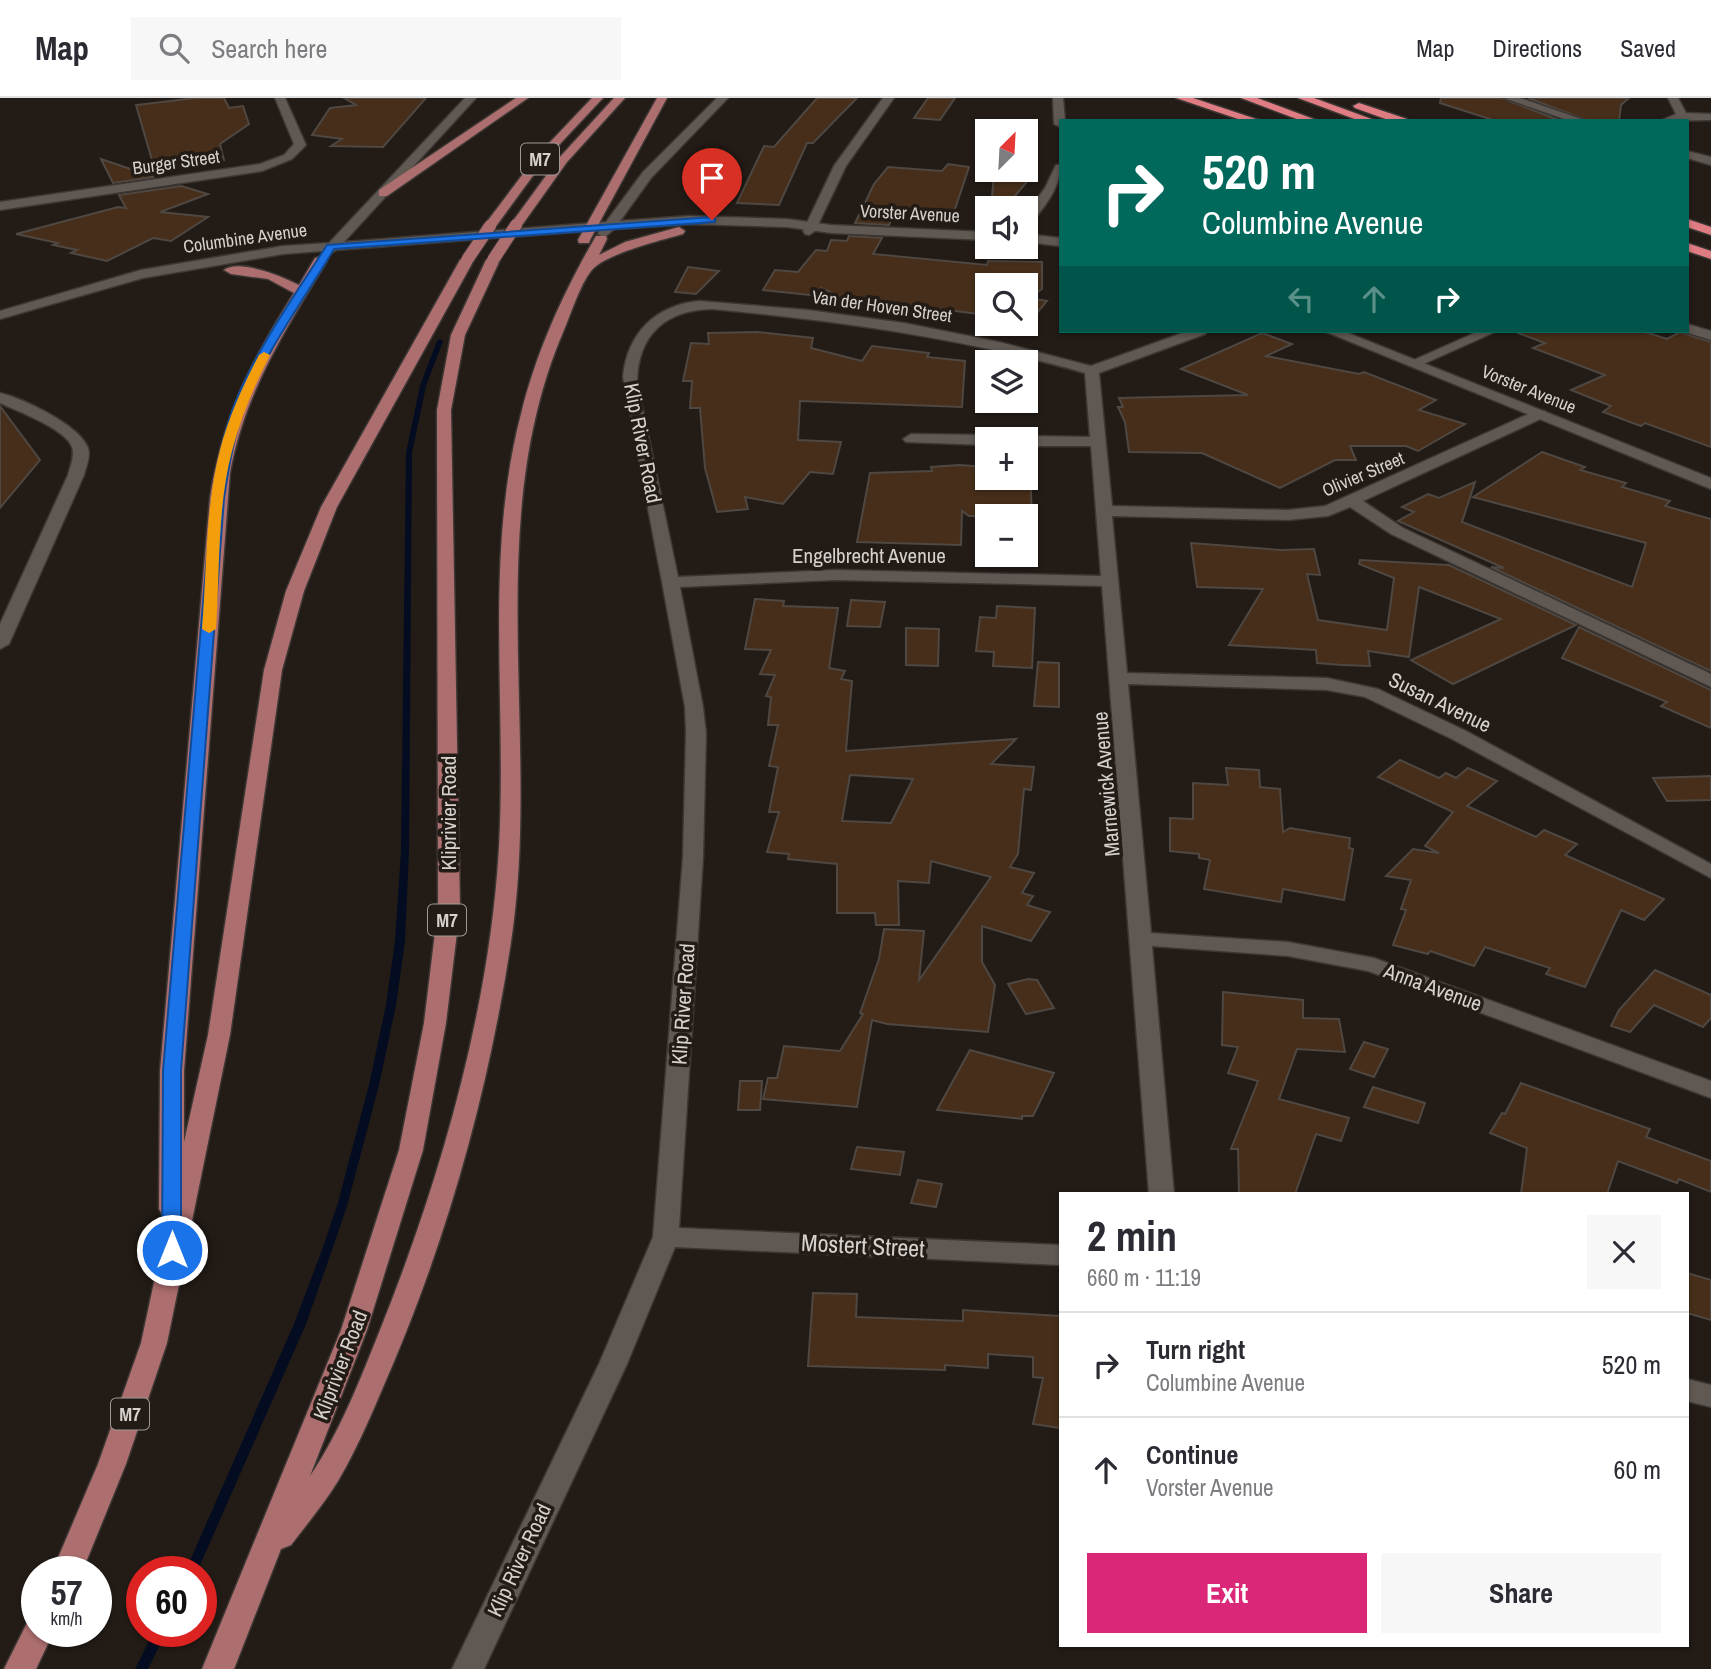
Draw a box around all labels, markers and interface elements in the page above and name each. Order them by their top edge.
search box [131,17,621,80]
text: Map [35,26,89,70]
icon: search [155,29,193,67]
text: Search here [211,31,327,66]
text: Map [1416,32,1454,64]
text: Directions [1492,32,1582,64]
text: Saved [1620,32,1676,64]
north arrow [975,119,1038,182]
map controls [975,119,1038,567]
text: 520 m [1202,138,1316,204]
road number: M7 [521,143,559,174]
street label: Burger Street [131,144,221,180]
icon: right [1087,147,1178,238]
pin [682,148,742,220]
icon: arrive [693,159,731,197]
button: sound [975,196,1038,259]
street label: Vorster Avenue [859,198,961,228]
text: Columbine Avenue [1202,201,1423,244]
street label: Columbine Avenue [182,217,308,259]
button: search [975,273,1038,336]
icon: left [1282,280,1320,318]
icon: ahead [1355,280,1393,318]
icon: right [1428,280,1466,318]
street label: Van der Hoven Street [811,284,953,328]
button: layers [975,350,1038,413]
street label: Vorster Avenue [1478,359,1580,419]
street label: Klip River Road [617,381,669,505]
button: + [975,427,1038,490]
street label: Olivier Street [1318,446,1408,502]
button: − [975,504,1038,567]
street label: Engelbrecht Avenue [792,541,946,570]
street label: Susan Avenue [1384,665,1496,739]
street label: Marnewick Avenue [1085,710,1127,858]
street label: Kliprivier Road [434,756,463,870]
road number: M7 [428,904,466,936]
street label: Klip River Road [664,942,702,1066]
street label: Anna Avenue [1379,956,1486,1018]
text: 2 min [1087,1208,1177,1264]
position arrow [135,1213,209,1287]
button: close [1587,1215,1661,1289]
street label: Mostert Street [800,1226,926,1264]
text: 660 m · 11:19 [1087,1262,1201,1293]
street label: Kliprivier Road [306,1306,374,1424]
text: Turn right [1146,1332,1245,1367]
icon: right [1087,1346,1125,1384]
text: 520 m [1602,1347,1661,1382]
text: Columbine Avenue [1146,1367,1305,1398]
road number: M7 [111,1398,149,1430]
text: Continue [1146,1437,1238,1472]
icon: ahead [1087,1451,1125,1489]
text: 60 m [1614,1452,1661,1487]
text: Vorster Avenue [1146,1472,1274,1503]
street label: Klip River Road [480,1499,558,1621]
button: Exit [1087,1553,1367,1633]
button: Share [1381,1553,1661,1633]
speed limit sign: 60 [126,1556,217,1647]
text: 57 [51,1569,82,1616]
text: km/h [51,1606,83,1631]

